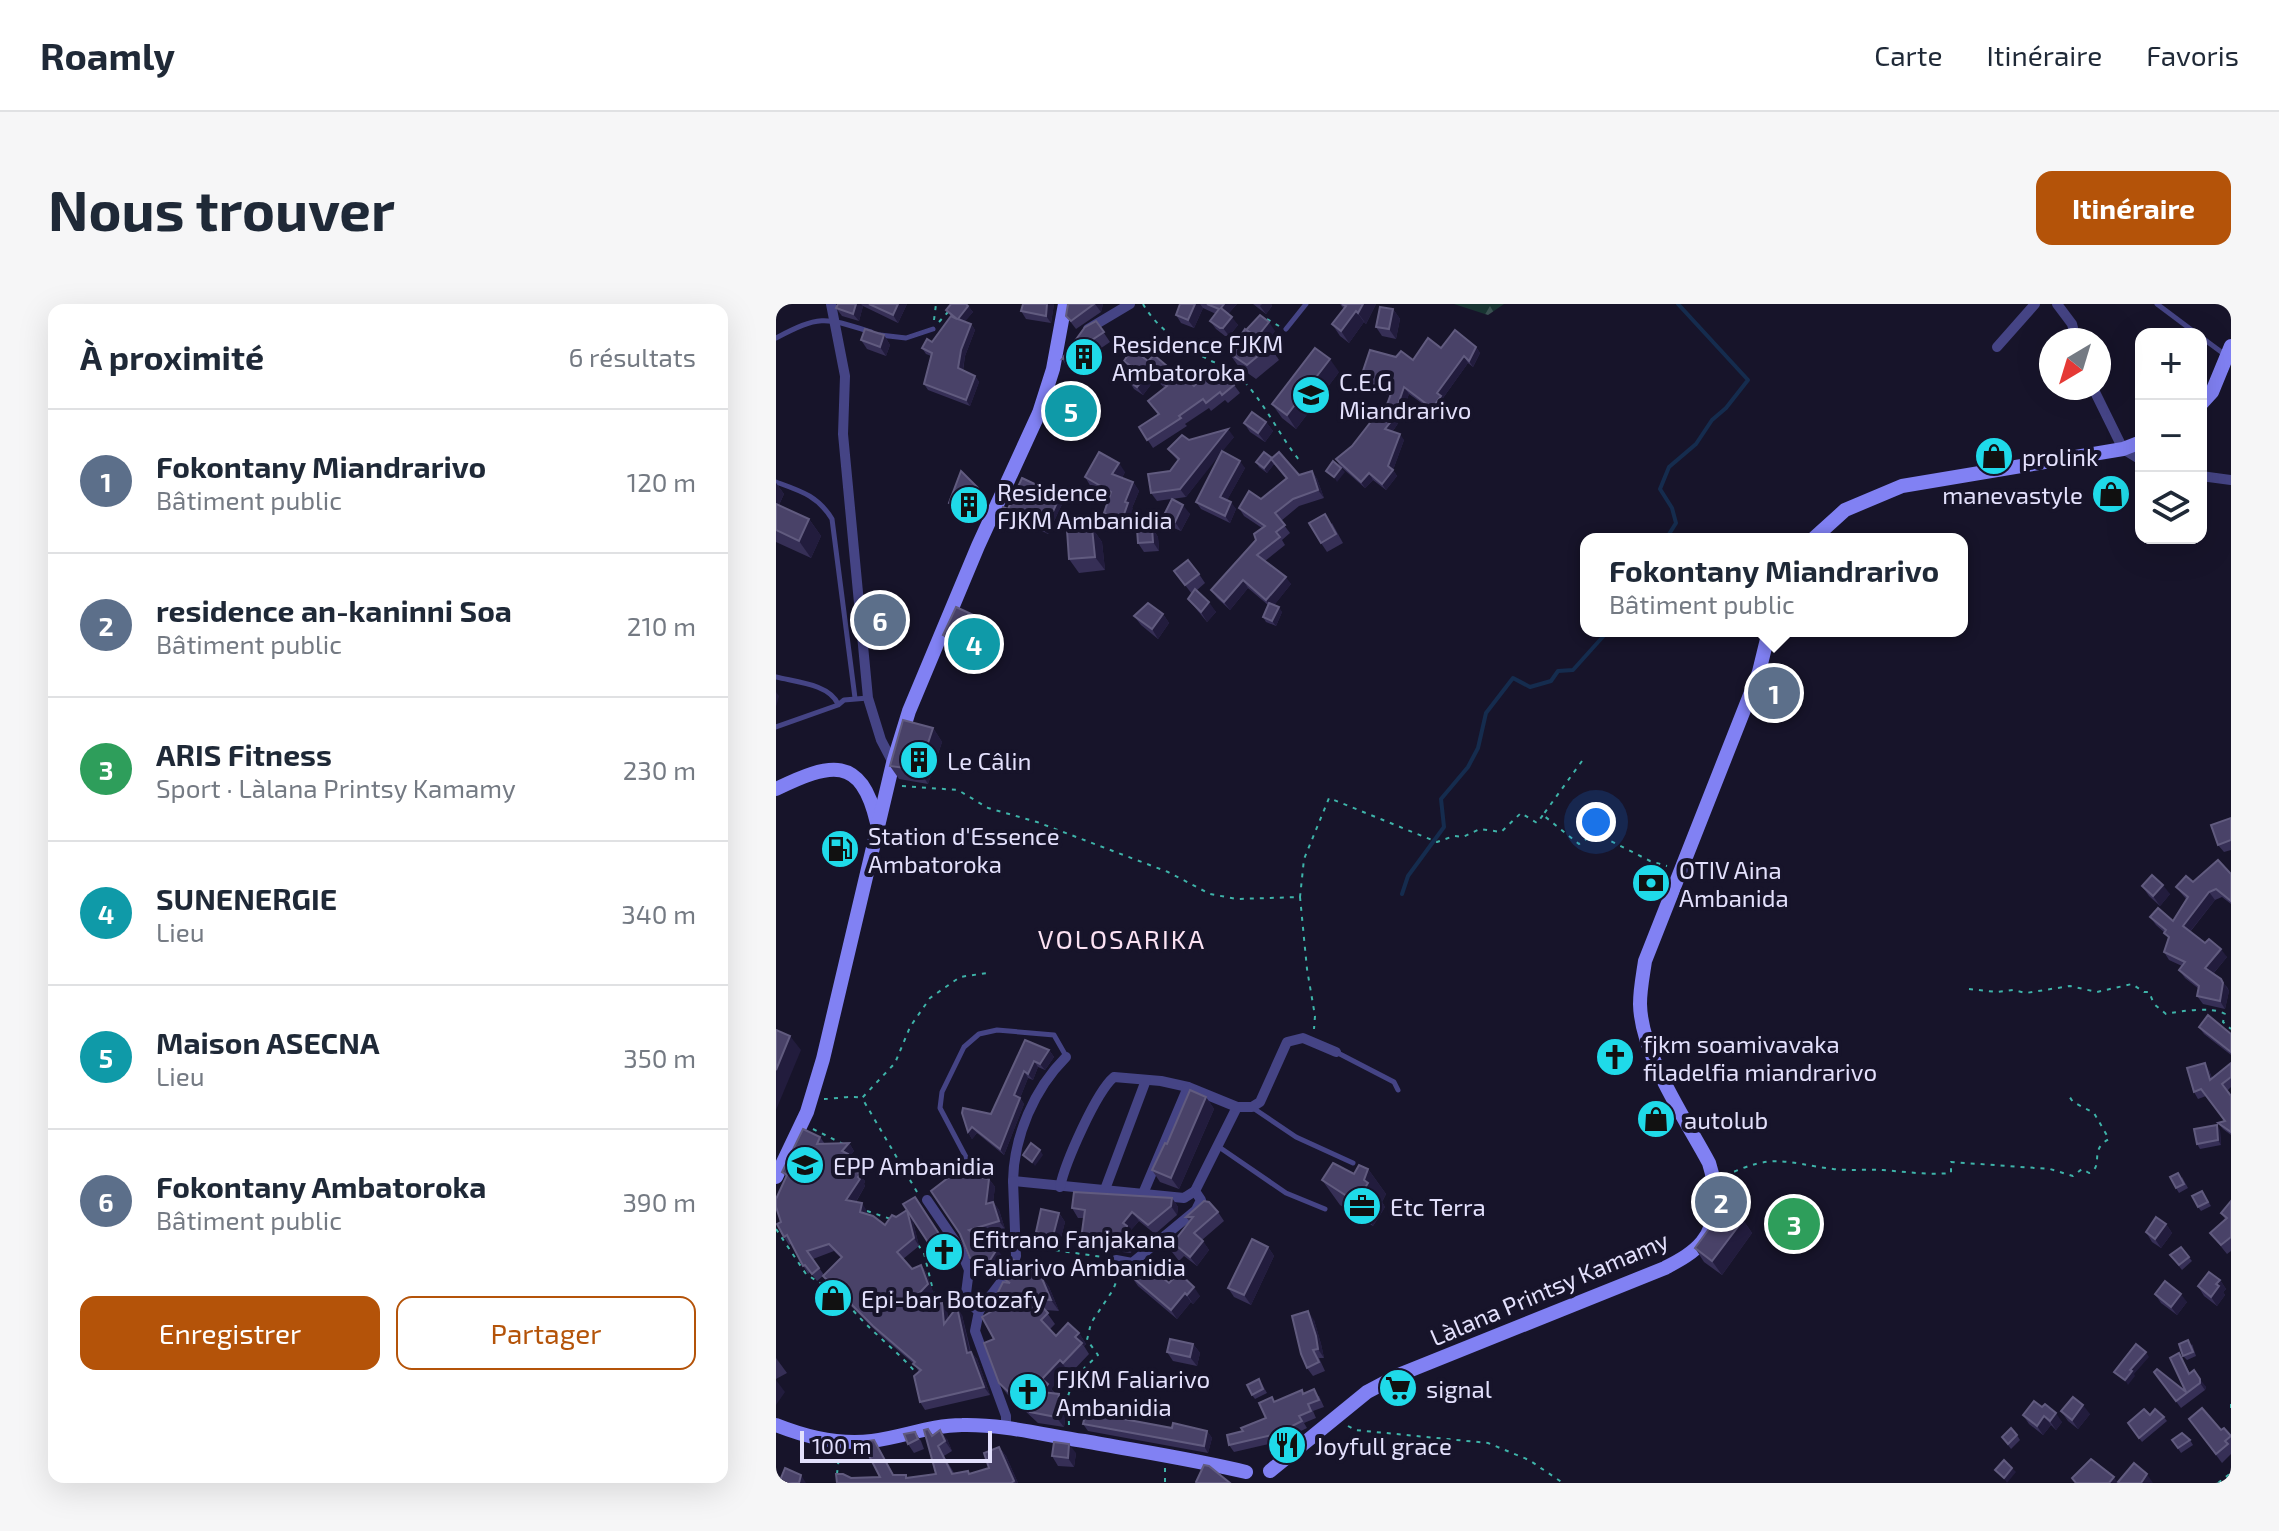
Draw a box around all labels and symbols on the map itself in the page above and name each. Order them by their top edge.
north arrow [2039,328,2111,400]
place label: Residence FJKM Ambatoroka [1112,329,1283,386]
building icon: Residence FJKM Ambatoroka [1063,336,1105,378]
place label: C.E.G Miandrarivo [1339,367,1471,424]
school or university icon: C.E.G Miandrarivo [1290,374,1332,416]
pin: 5 [1045,381,1097,441]
shop icon: prolink [1973,435,2015,477]
place label: prolink [2022,442,2098,471]
shop icon: manevastyle [2090,473,2132,515]
place label: Residence FJKM Ambanidia [997,477,1173,534]
place label: manevastyle [1942,480,2083,509]
building icon: Residence FJKM Ambanidia [948,484,990,526]
pin: 6 [854,590,906,650]
pin: 4 [948,614,1000,674]
pin: 1 [1748,663,1800,723]
building icon: Le Câlin [898,739,940,781]
place label: Le Câlin [947,746,1031,775]
your location [1576,802,1616,842]
place label: Station d'Essence Ambatoroka [868,821,1060,878]
fuel station icon: Station d'Essence Ambatoroka [819,828,861,870]
place label: OTIV Aina Ambanida [1679,855,1789,912]
bank icon: OTIV Aina Ambanida [1630,862,1672,904]
district label: VOLOSARIKA [1038,923,1206,954]
place label: fjkm soamivavaka filadelfia miandrarivo [1643,1029,1877,1086]
church icon: fjkm soamivavaka filadelfia miandrarivo [1594,1036,1636,1078]
shop icon: autolub [1635,1098,1677,1140]
place label: autolub [1684,1105,1768,1134]
school or university icon: EPP Ambanidia [784,1144,826,1186]
place label: EPP Ambanidia [833,1151,995,1180]
pin: 2 [1695,1172,1747,1232]
office icon: Etc Terra [1341,1185,1383,1227]
place label: Etc Terra [1390,1192,1486,1221]
pin: 3 [1768,1194,1820,1254]
place label: Efitrano Fanjakana Faliarivo Ambanidia [972,1224,1186,1281]
street label: Làlana Printsy Kamamy [1425,1225,1673,1351]
church icon: Efitrano Fanjakana Faliarivo Ambanidia [923,1231,965,1273]
shop icon: Epi-bar Botozafy [812,1277,854,1319]
place label: Epi-bar Botozafy [861,1284,1045,1313]
place label: FJKM Faliarivo Ambanidia [1056,1364,1210,1421]
supermarket icon: signal [1377,1367,1419,1409]
church icon: FJKM Faliarivo Ambanidia [1007,1371,1049,1413]
place label: signal [1426,1374,1492,1403]
restaurant icon: Joyfull grace [1266,1424,1308,1466]
scale bar [800,1427,992,1463]
place label: Joyfull grace [1315,1431,1452,1460]

